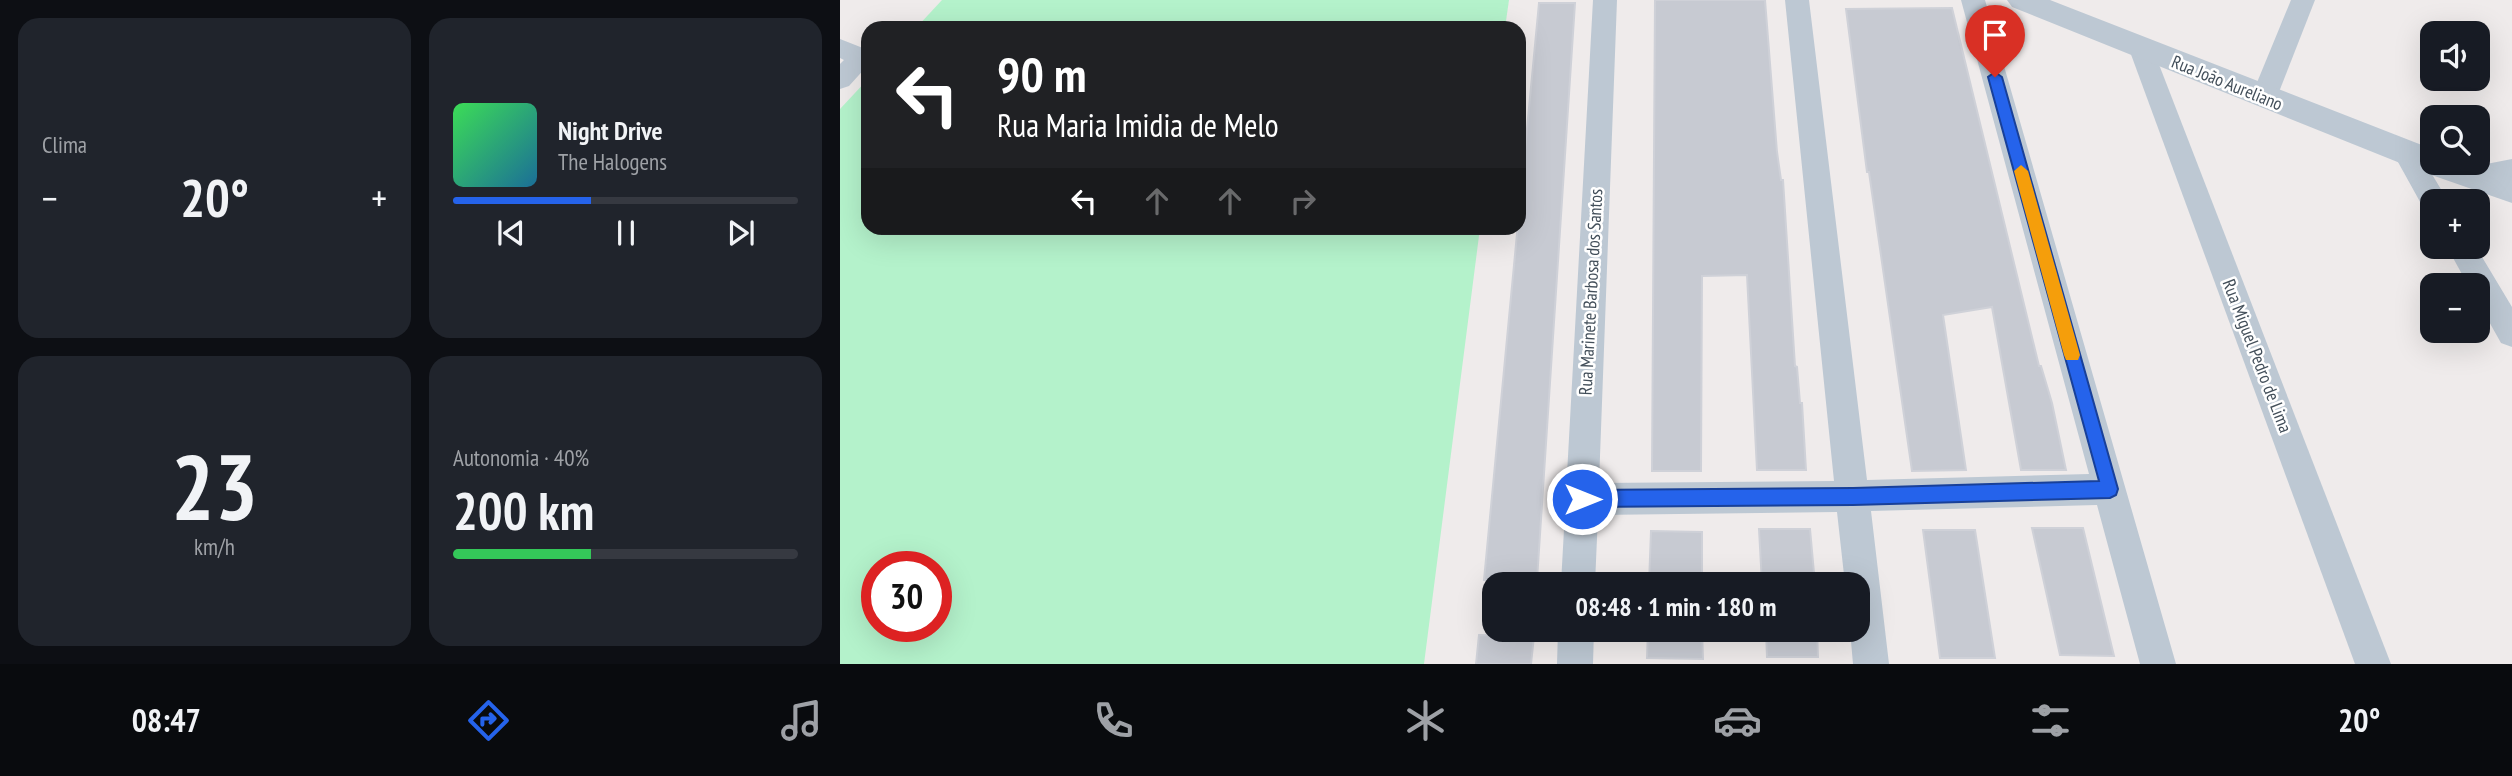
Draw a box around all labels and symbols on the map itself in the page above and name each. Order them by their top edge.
pin [1965,5,2025,77]
street label: Rua João Aureliano [2168,50,2286,115]
street label: Rua Marinete Barbosa dos Santos [1574,188,1607,396]
street label: Rua Miguel Pedro de Lima [2218,276,2297,436]
position arrow [1545,462,1619,536]
speed limit sign: 30 [861,551,952,642]

